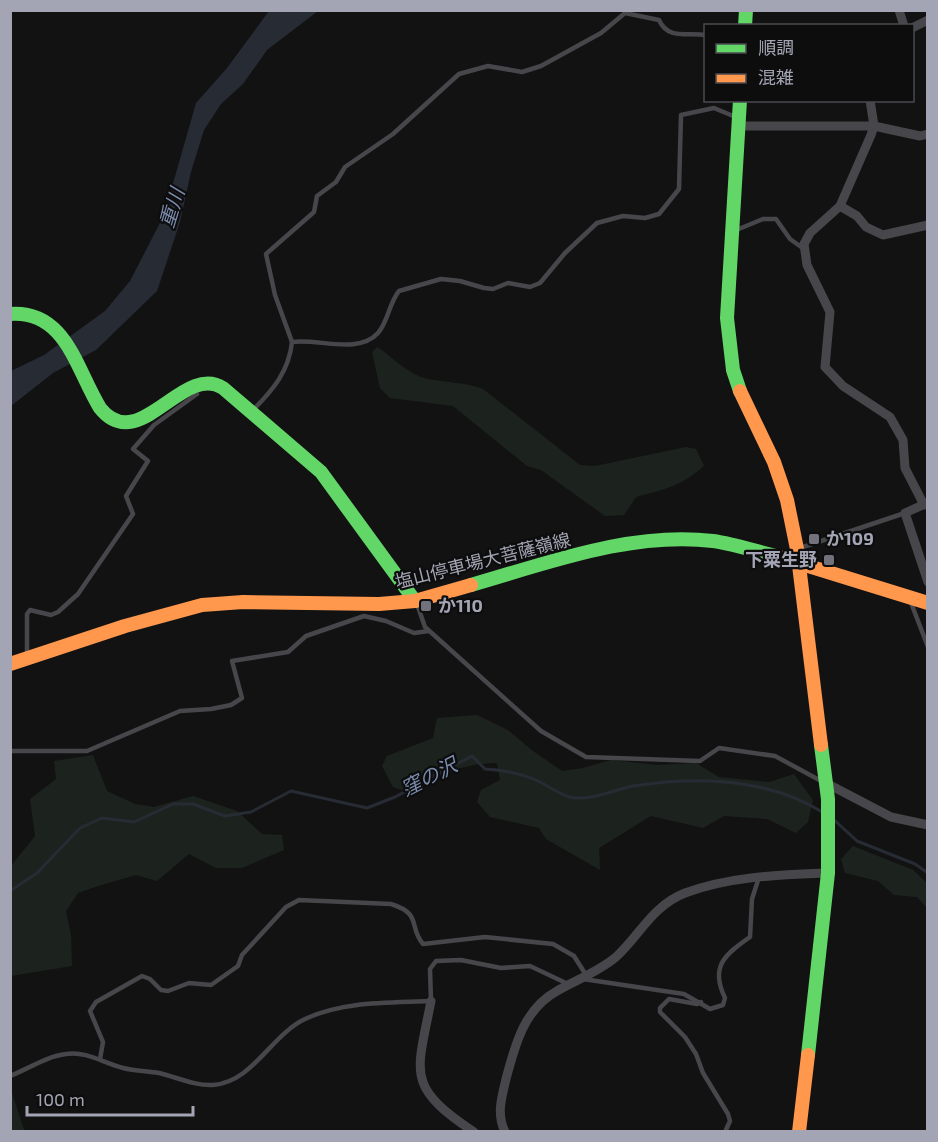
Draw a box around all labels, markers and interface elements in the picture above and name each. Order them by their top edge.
legend [704,24,914,102]
text: 順調 [758,36,794,58]
text: 混雑 [758,66,794,88]
water label: 重川 [154,183,189,230]
place label: か109 [826,527,874,549]
street label: 塩山停車場大菩薩嶺線 [393,528,573,592]
marker: か109 [807,532,821,546]
place label: 下粟生野 [745,548,817,570]
marker: 下粟生野 [822,553,836,567]
place label: か110 [438,594,483,616]
marker: か110 [419,599,433,613]
water label: 窪の沢 [396,750,463,800]
scale bar [27,1079,194,1117]
text: 100 m [36,1088,85,1110]

